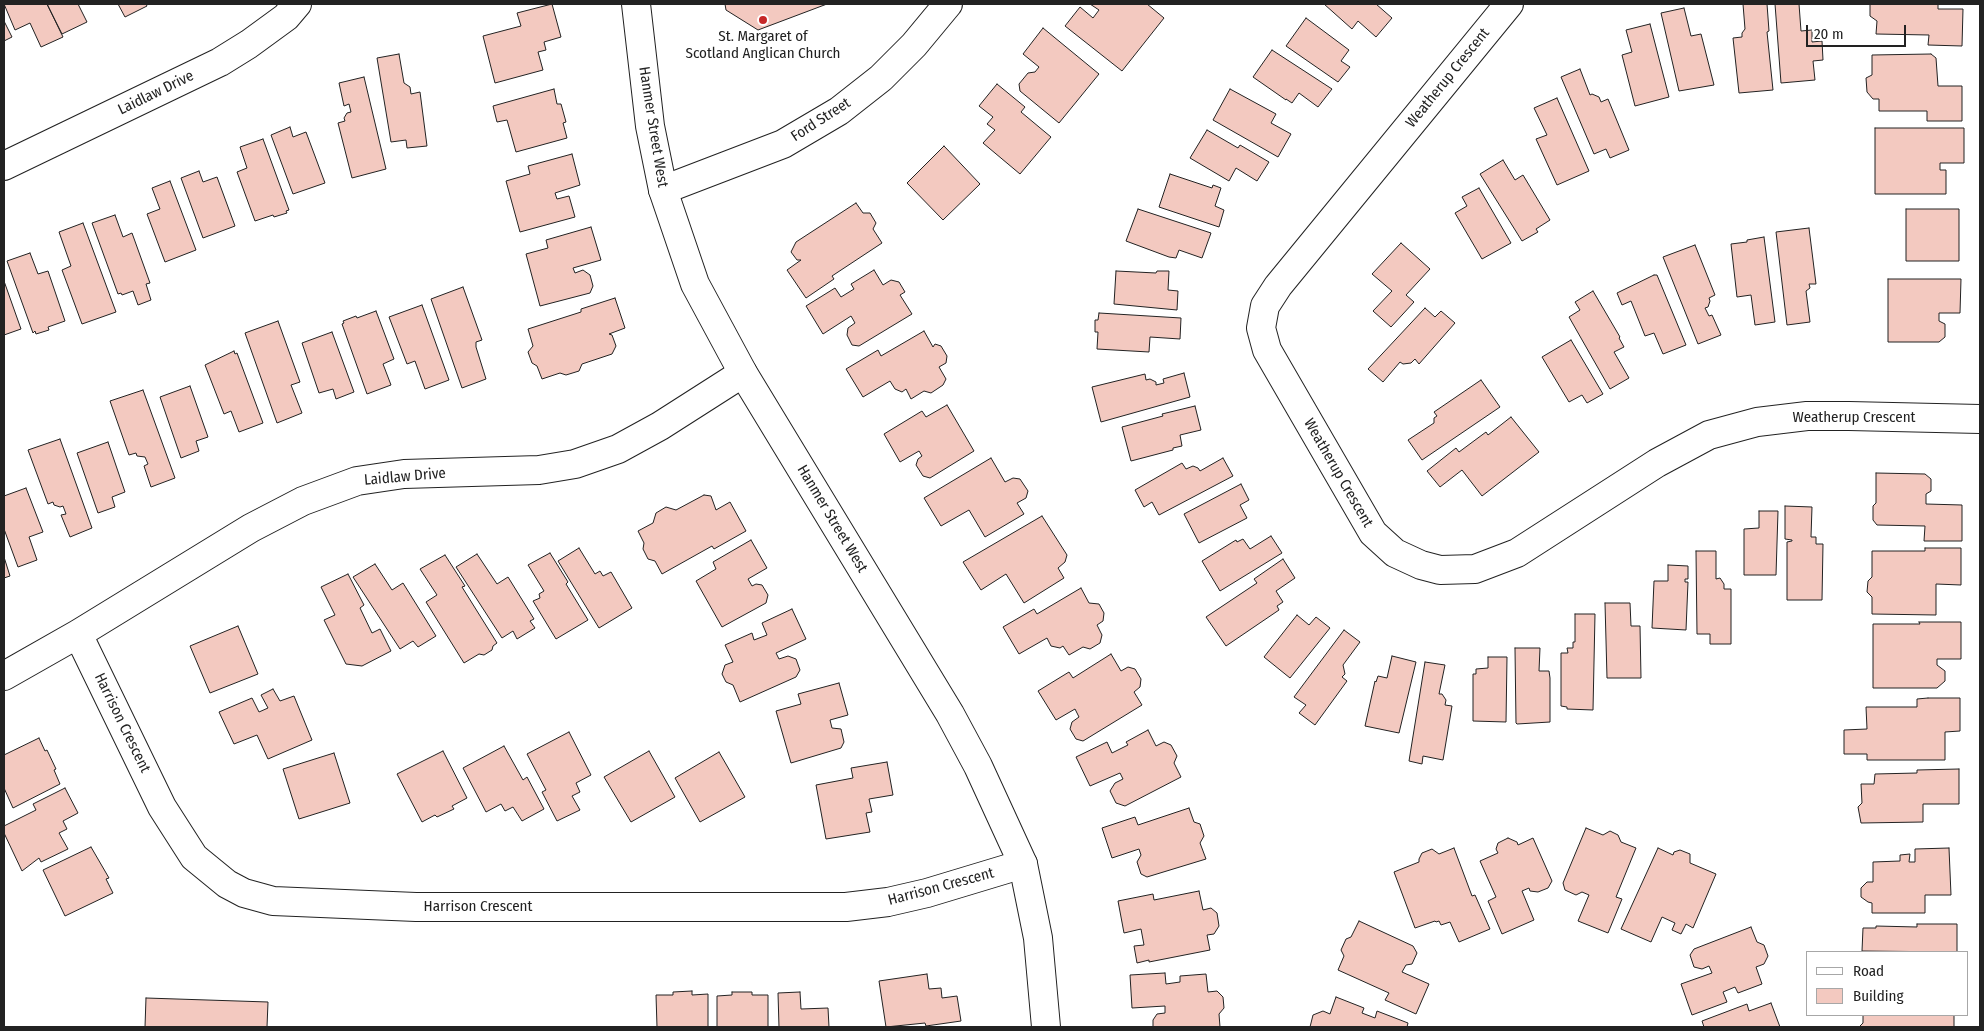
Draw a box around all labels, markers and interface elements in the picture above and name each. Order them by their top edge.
marker: St. Margaret of Scotland Anglican Church [757,14,769,26]
scale bar [1809,15,1909,47]
street label: Weatherup Crescent [1402,25,1494,131]
text: 20 m [1814,25,1844,43]
place label: St. Margaret of Scotland Anglican Church [686,28,840,63]
street label: Hanmer Street West [635,65,671,189]
street label: Laidlaw Drive [115,67,197,119]
street label: Ford Street [788,94,854,146]
street label: Weatherup Crescent [1793,409,1915,427]
street label: Weatherup Crescent [1299,415,1377,531]
street label: Hanmer Street West [793,462,871,576]
street label: Laidlaw Drive [363,464,447,490]
street label: Harrison Crescent [90,670,154,776]
street label: Harrison Crescent [886,864,996,910]
street label: Harrison Crescent [424,898,532,916]
legend [1806,951,1969,1016]
text: Road [1853,962,1884,980]
text: Building [1853,987,1904,1005]

